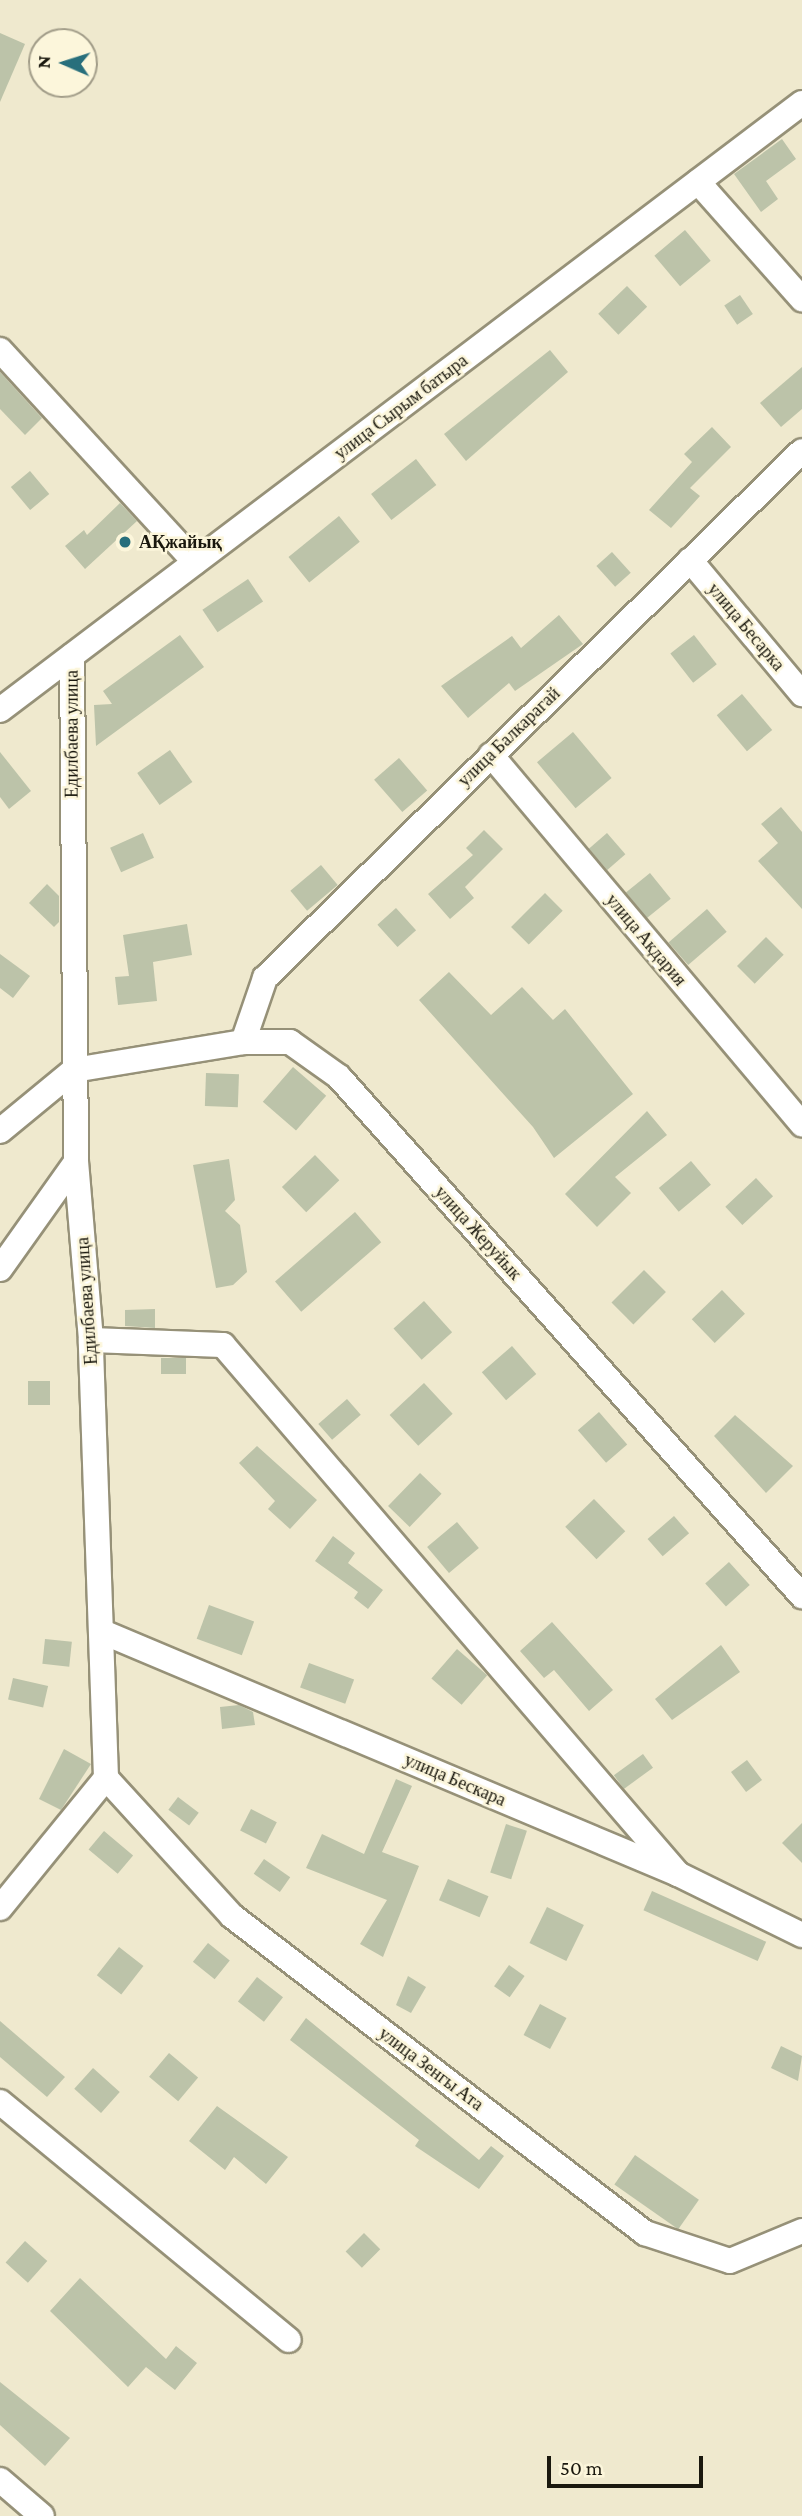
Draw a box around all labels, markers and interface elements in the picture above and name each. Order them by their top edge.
north arrow [28,28,98,98]
text: N [33,55,54,69]
street label: улица Сырым батыра [330,350,472,464]
place label: АҚжайық [139,531,222,553]
marker: АҚжайық [117,534,133,550]
street label: улица Бесарка [703,579,789,675]
street label: Едилбаева улица [61,670,83,798]
street label: улица Балкарагай [453,683,565,791]
street label: улица Акдария [601,890,691,990]
street label: улица Жеруйык [430,1181,526,1285]
street label: Едилбаева улица [72,1236,102,1366]
street label: улица Бескара [401,1749,509,1811]
street label: улица Зенгы Ата [374,2023,488,2115]
scale bar [550,2442,706,2486]
text: 50 m [560,2456,603,2480]

